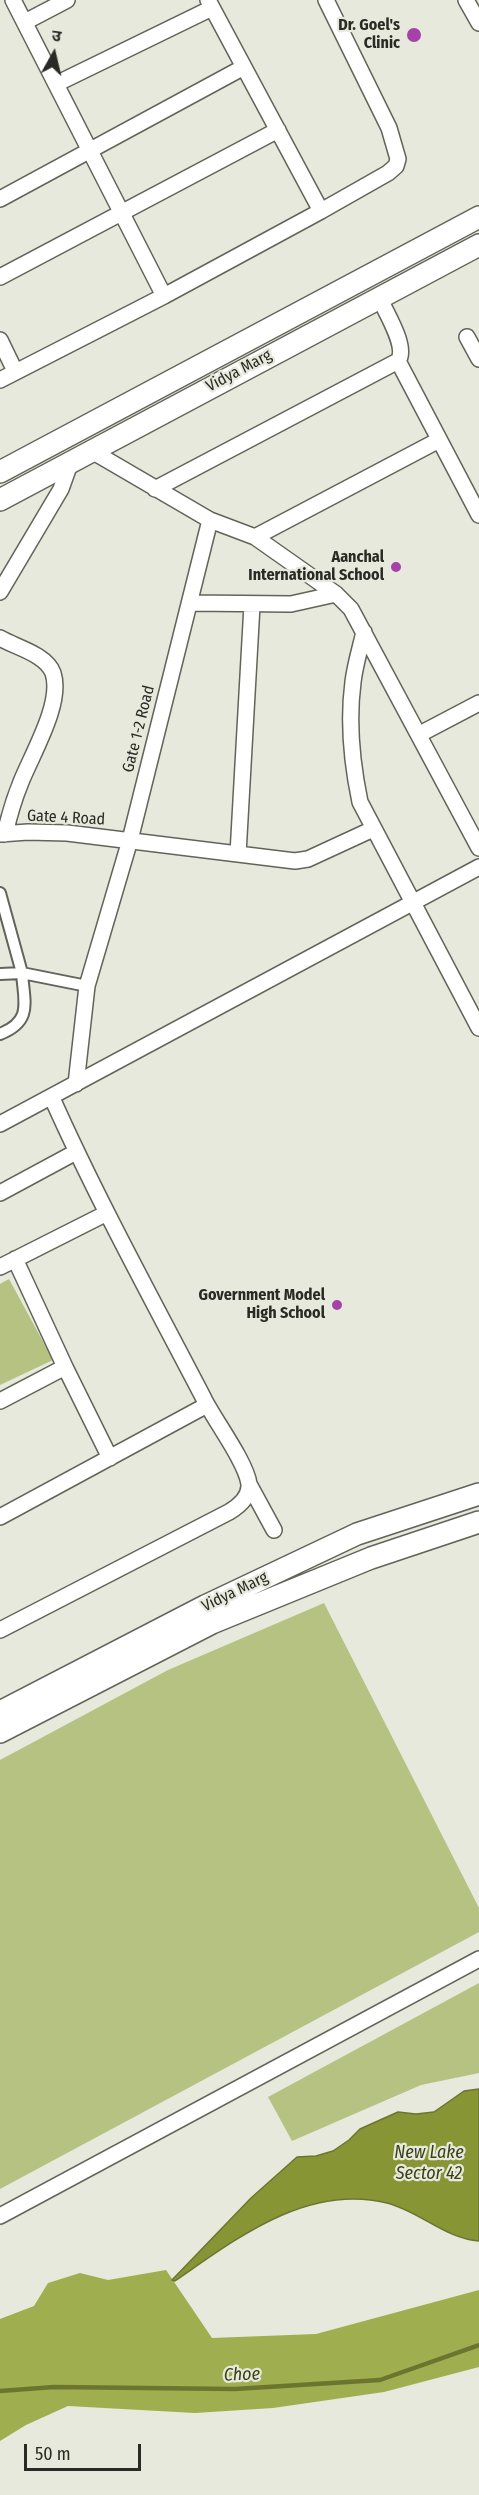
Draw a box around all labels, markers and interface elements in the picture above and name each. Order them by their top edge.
place label: Dr. Goel's Clinic [338,16,400,54]
north arrow [24,24,84,84]
text: उ [51,26,63,46]
marker: Dr. Goel's Clinic [405,26,423,44]
street label: Vidya Marg [203,346,275,396]
place label: Aanchal International School [248,548,384,586]
marker: Aanchal International School [389,560,403,574]
street label: Gate 1-2 Road [119,684,159,774]
street label: Gate 4 Road [26,806,106,830]
place label: Government Model High School [198,1286,325,1324]
marker: Government Model High School [330,1298,344,1312]
street label: Vidya Marg [199,1568,271,1616]
water label: New Lake Sector 42 [394,2142,464,2184]
water label: Choe [223,2364,261,2386]
scale bar [27,2432,144,2470]
text: 50 m [35,2443,71,2465]

